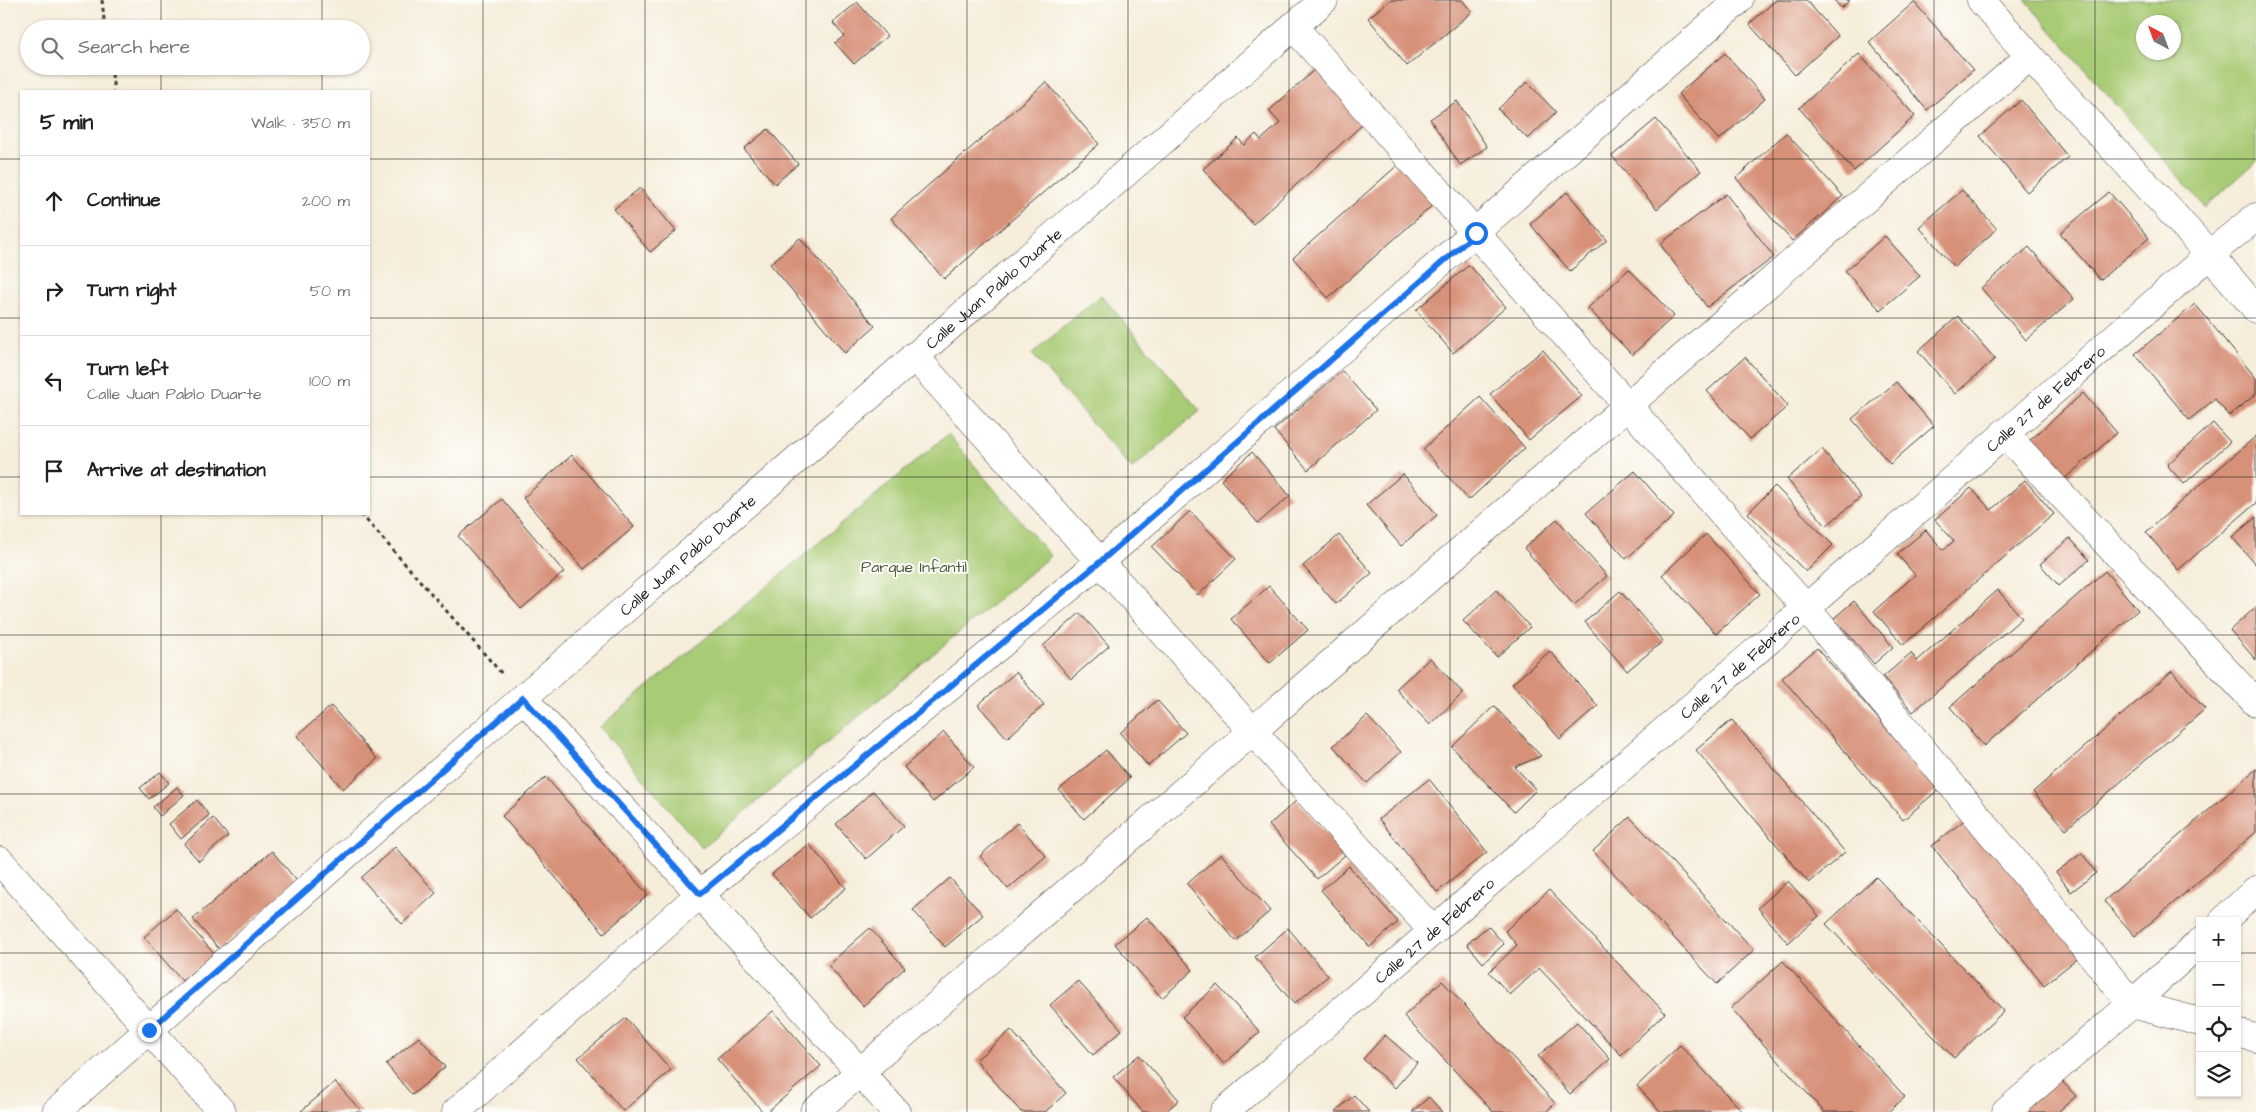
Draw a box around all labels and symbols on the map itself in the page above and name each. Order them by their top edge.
north arrow [2136,15,2181,60]
route start [1465,222,1488,245]
street label: Calle Juan Pablo Duarte [921,223,1067,354]
street label: Calle 27 de Febrero [1981,341,2110,458]
street label: Calle Juan Pablo Duarte [615,490,761,621]
park label: Parque Infantil [861,556,967,578]
street label: Calle 27 de Febrero [1675,608,1805,724]
street label: Calle 27 de Febrero [1370,873,1500,989]
route end [138,1019,161,1042]

